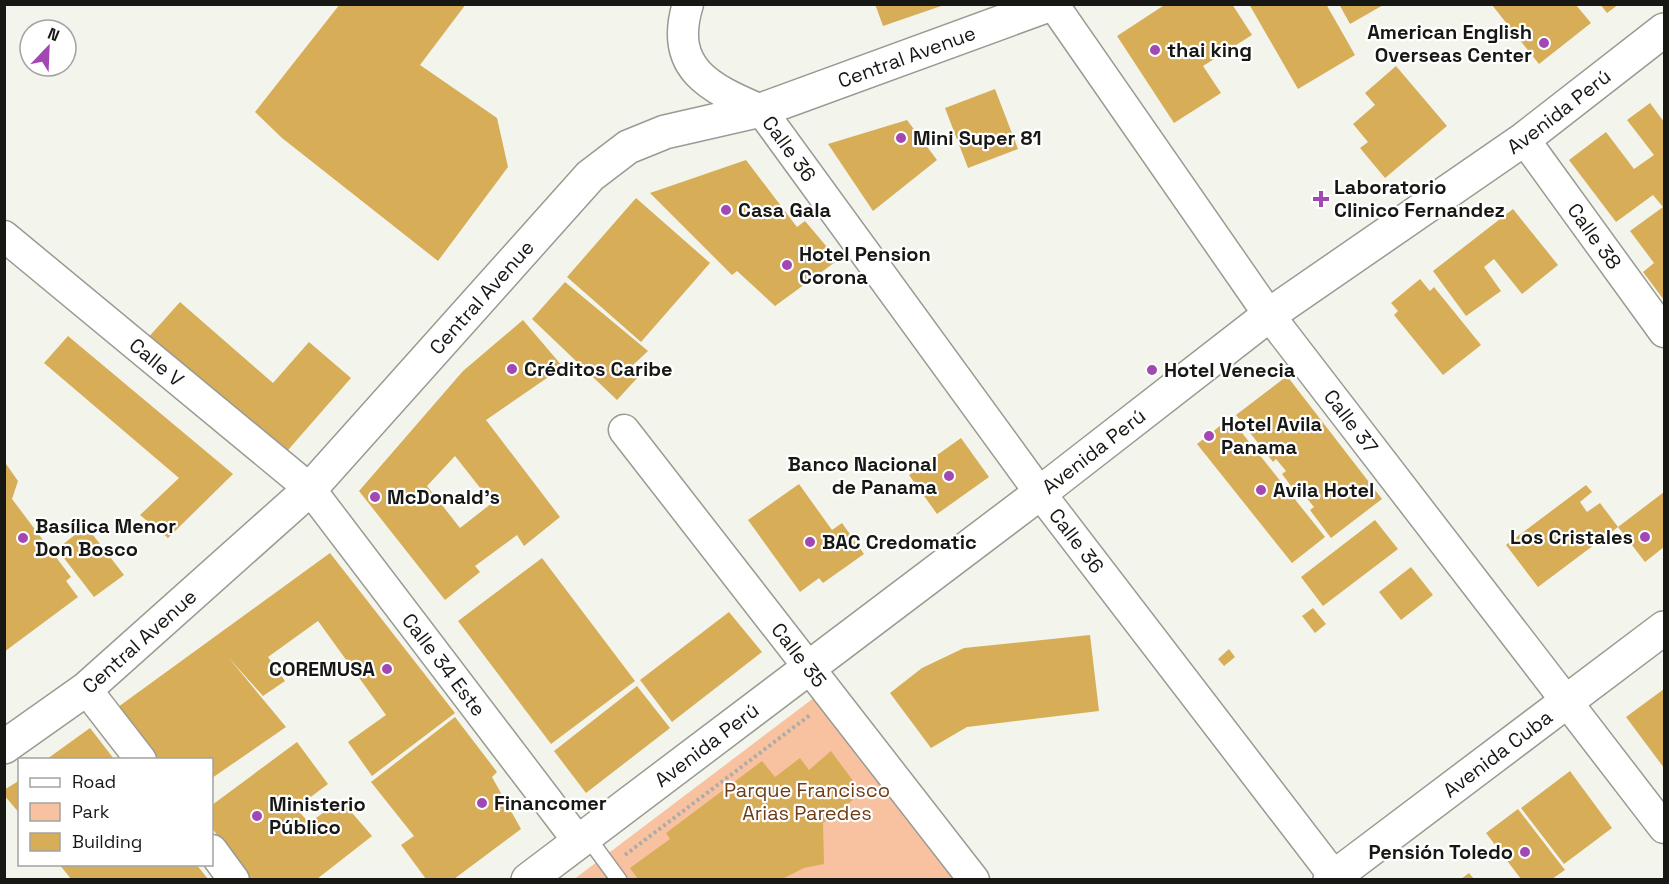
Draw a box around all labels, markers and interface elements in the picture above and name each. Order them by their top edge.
north arrow [18,18,78,78]
place label: American English Overseas Center [1367,19,1532,68]
street label: Central Avenue [834,20,979,94]
text: N [45,23,63,46]
marker: American English Overseas Center [1537,36,1551,50]
place label: thai king [1167,37,1252,63]
marker: thai king [1148,43,1162,57]
street label: Avenida Perú [1502,63,1616,160]
street label: Calle 36 [757,111,822,187]
place label: Mini Super 81 [913,125,1041,151]
marker: Mini Super 81 [894,131,908,145]
place label: Laboratorio Clinico Fernandez [1334,174,1505,223]
marker: Laboratorio Clinico Fernandez [1312,190,1330,208]
place label: Casa Gala [738,197,832,223]
street label: Calle 38 [1562,198,1627,274]
marker: Casa Gala [719,203,733,217]
street label: Central Avenue [423,235,540,360]
place label: Hotel Pension Corona [799,241,931,290]
marker: Hotel Pension Corona [780,258,794,272]
street label: Calle V [124,332,189,392]
place label: Créditos Caribe [524,356,673,382]
place label: Hotel Venecia [1164,357,1296,383]
marker: Créditos Caribe [505,362,519,376]
marker: Hotel Venecia [1145,363,1159,377]
street label: Calle 37 [1318,384,1384,459]
street label: Avenida Perú [1037,403,1151,500]
place label: Hotel Avila Panama [1221,411,1323,460]
marker: Hotel Avila Panama [1202,429,1216,443]
place label: Banco Nacional de Panama [788,451,937,500]
marker: Banco Nacional de Panama [942,469,956,483]
place label: Avila Hotel [1273,477,1374,503]
marker: Avila Hotel [1254,483,1268,497]
place label: McDonald's [387,484,500,510]
marker: McDonald's [368,490,382,504]
street label: Calle 36 [1043,503,1110,579]
place label: Basílica Menor Don Bosco [35,513,176,562]
place label: Los Cristales [1510,524,1633,550]
place label: BAC Credomatic [822,529,977,555]
marker: Los Cristales [1638,530,1652,544]
marker: Basílica Menor Don Bosco [16,531,30,545]
marker: BAC Credomatic [803,535,817,549]
street label: Central Avenue [77,583,202,699]
street label: Calle 34 Este [396,608,491,722]
street label: Calle 35 [766,617,832,693]
place label: COREMUSA [269,656,375,682]
marker: COREMUSA [380,662,394,676]
street label: Avenida Perú [649,697,764,793]
street label: Avenida Cuba [1438,704,1558,803]
legend [18,758,213,866]
text: Road [72,770,116,793]
park label: Parque Francisco Arias Paredes [724,777,890,826]
place label: Financomer [494,790,607,816]
place label: Ministerio Público [269,791,366,840]
marker: Financomer [475,796,489,810]
text: Park [72,800,110,823]
marker: Ministerio Público [250,809,264,823]
text: Building [72,830,142,853]
place label: Pensión Toledo [1368,839,1513,865]
marker: Pensión Toledo [1518,845,1532,859]

